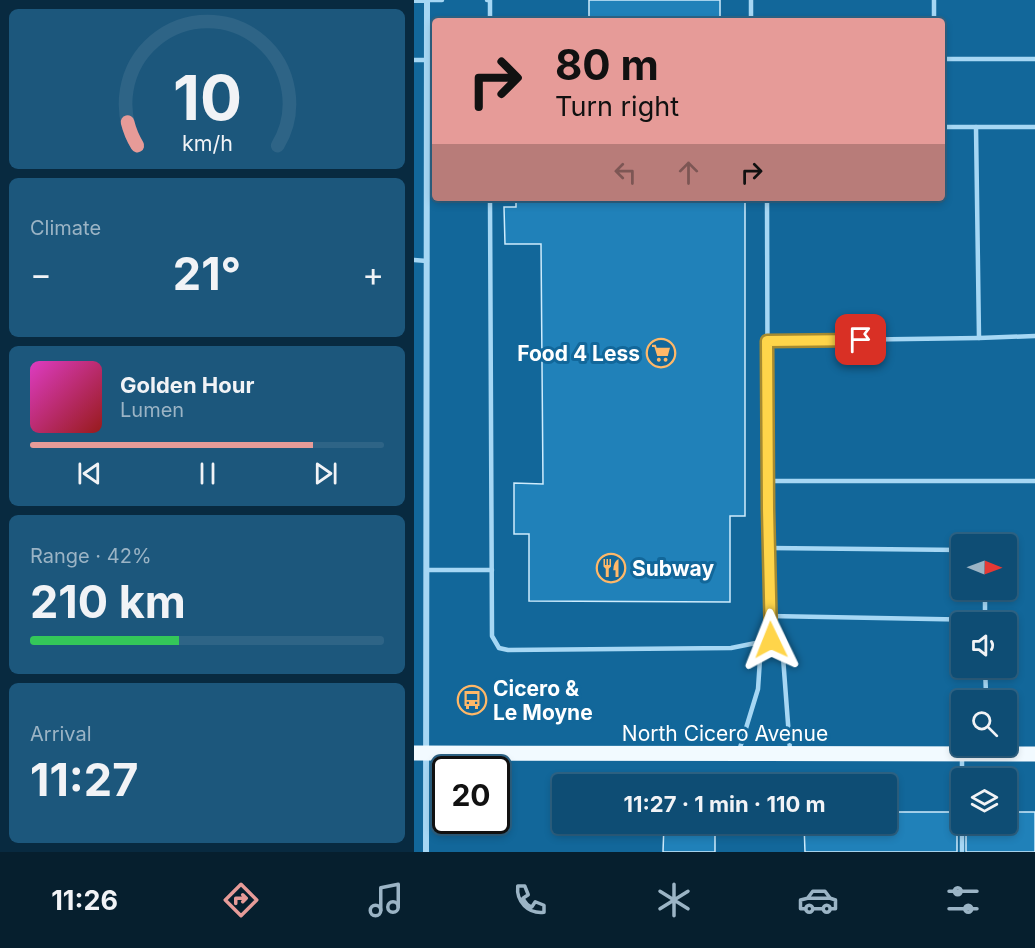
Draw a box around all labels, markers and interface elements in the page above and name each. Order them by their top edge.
text: 80 m [555,39,659,90]
icon: right [456,42,534,120]
text: 10 [173,60,241,135]
text: Turn right [555,90,679,123]
text: km/h [182,130,232,156]
icon: left [609,156,642,189]
icon: ahead [672,156,705,189]
icon: right [735,156,768,189]
text: Climate [30,216,101,240]
text: 21° [173,246,241,301]
text: − [30,254,52,294]
text: + [362,254,384,294]
pin [835,314,886,365]
icon: arrive [844,323,877,356]
supermarket icon: Food 4 Less [645,337,677,369]
place label: Food 4 Less [517,341,640,366]
text: Golden Hour [120,372,254,398]
text: Lumen [120,398,184,422]
icon: previous [73,457,106,490]
icon: pause [191,457,224,490]
icon: next [309,457,342,490]
north arrow [951,534,1017,600]
map controls [951,534,1017,834]
text: Range · 42% [30,544,152,568]
restaurant icon: Subway [595,552,627,584]
place label: Subway [632,556,714,581]
text: 210 km [30,574,186,629]
position arrow [739,608,803,672]
button: sound [951,612,1017,678]
place label: Cicero & Le Moyne [493,676,593,725]
bus stop icon: Cicero & Le Moyne [456,684,488,716]
button: search [951,690,1017,756]
street label: North Cicero Avenue [622,721,828,746]
text: Arrival [30,722,92,746]
text: 11:27 [30,752,138,807]
speed limit sign: 20 [432,756,510,834]
button: layers [951,768,1017,834]
text: 11:27 · 1 min · 110 m [623,791,826,817]
icon: directions [220,879,262,921]
icon: music [365,879,407,921]
icon: phone [509,879,551,921]
icon: climate [653,879,695,921]
icon: car [797,879,839,921]
icon: filters [942,879,984,921]
text: 11:26 [51,884,118,917]

